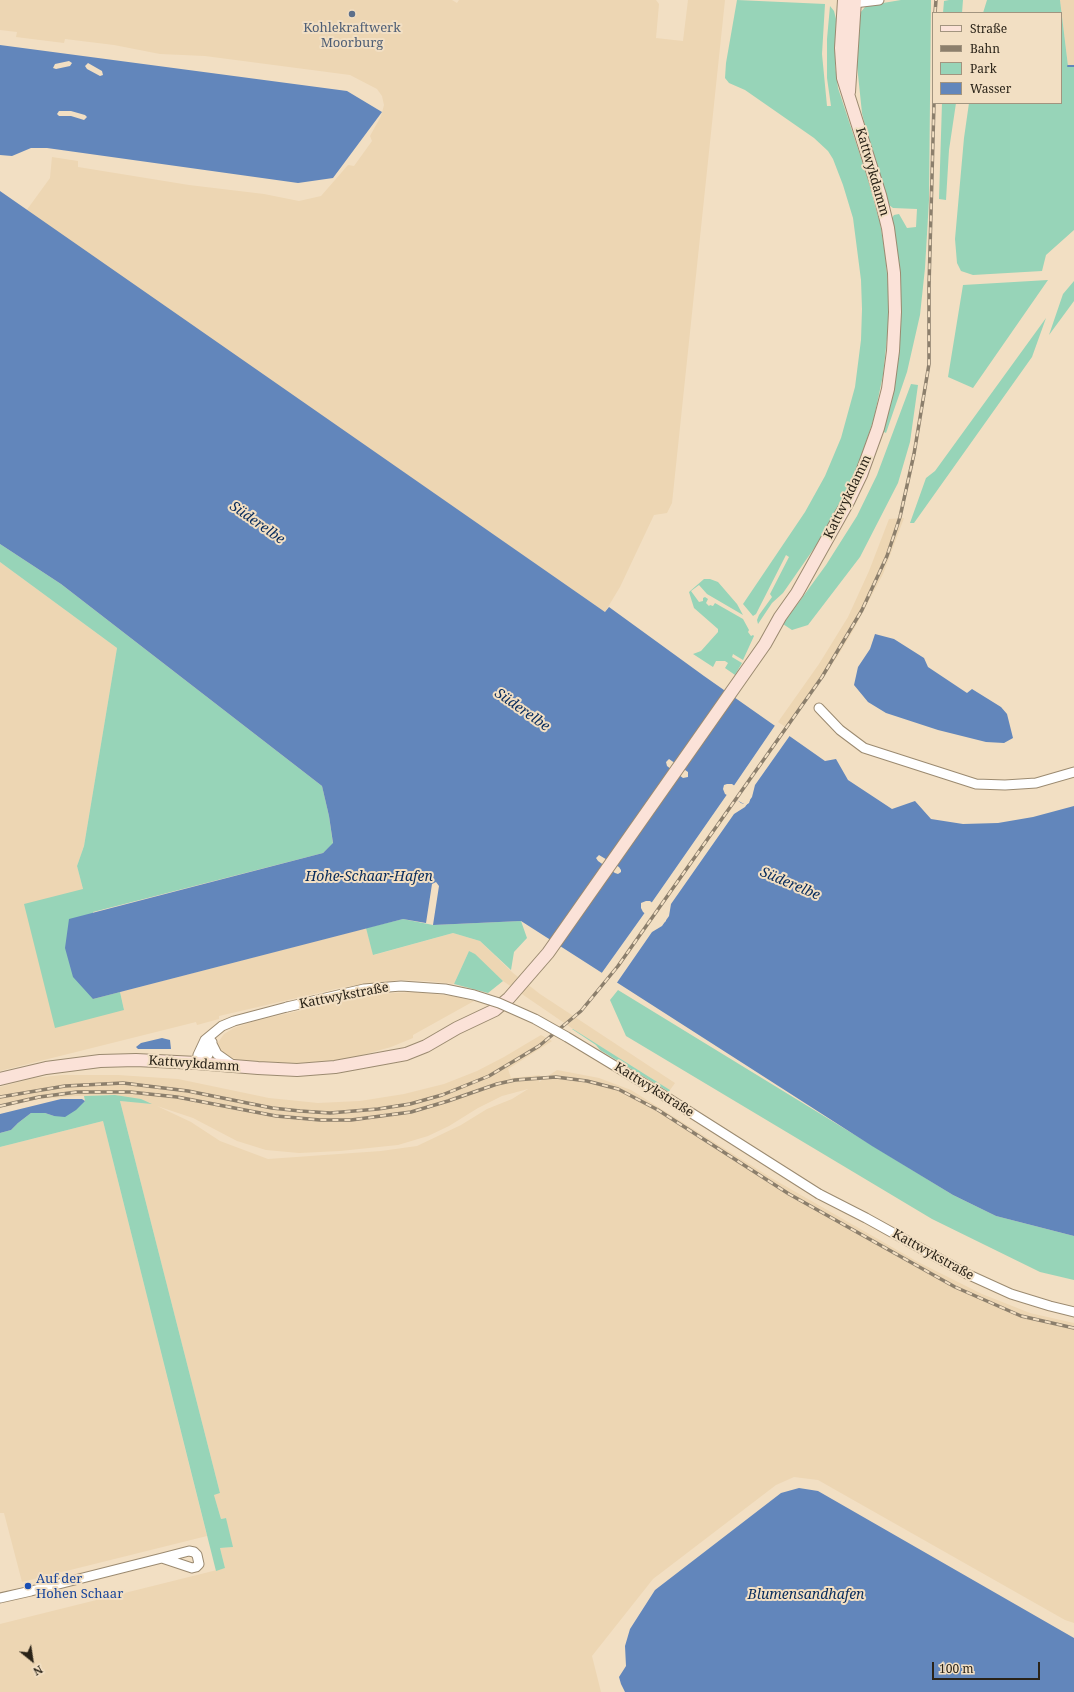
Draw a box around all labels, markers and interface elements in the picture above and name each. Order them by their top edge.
marker: Kohlekraftwerk Moorburg [347,9,357,19]
legend [932,12,1062,104]
place label: Kohlekraftwerk Moorburg [303,20,401,51]
text: Straße [970,20,1007,37]
text: Bahn [970,40,1000,57]
text: Park [970,60,997,77]
text: Wasser [970,80,1011,97]
street label: Kattwykdamm [852,126,892,218]
street label: Kattwykdamm [821,453,875,541]
water label: Süderelbe [226,498,288,548]
water label: Süderelbe [491,685,553,735]
water label: Süderelbe [758,864,822,904]
water label: Hohe-Schaar-Hafen [305,869,433,885]
street label: Kattwykstraße [298,980,390,1012]
street label: Kattwykdamm [148,1053,240,1075]
street label: Kattwykstraße [611,1059,697,1121]
street label: Kattwykstraße [890,1226,976,1284]
place label: Auf der Hohen Schaar [36,1571,123,1602]
marker: Auf der Hohen Schaar [23,1581,33,1591]
water label: Blumensandhafen [748,1587,864,1603]
north arrow [12,1640,52,1680]
scale bar [934,1654,1042,1680]
text: 100 m [939,1660,974,1677]
text: N [31,1662,46,1679]

